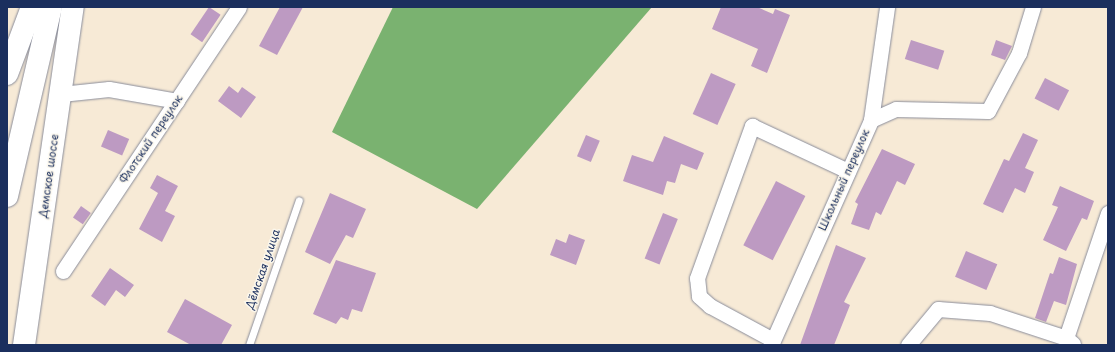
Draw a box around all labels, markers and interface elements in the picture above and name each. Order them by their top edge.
street label: Флотский переулок [117,92,185,186]
street label: Школьный переулок [816,127,872,233]
street label: Демское шоссе [37,133,61,219]
street label: Дёмская улица [243,227,283,311]

